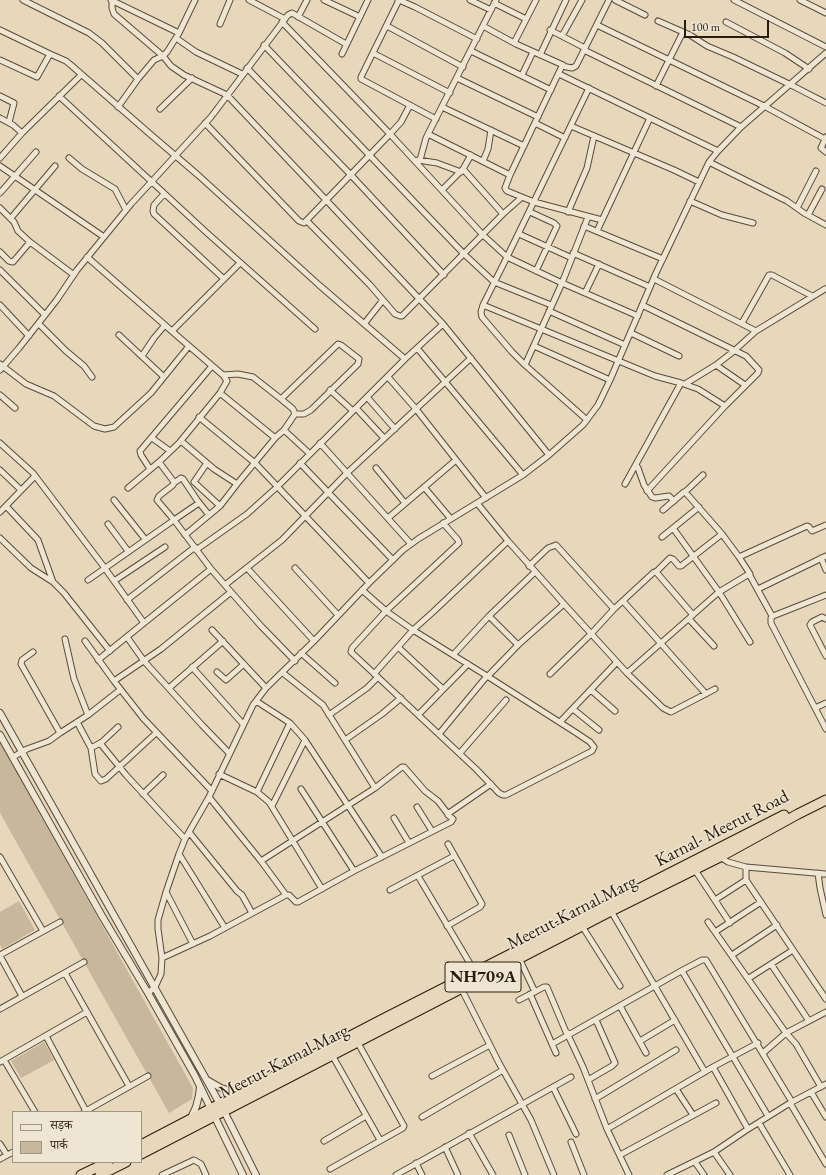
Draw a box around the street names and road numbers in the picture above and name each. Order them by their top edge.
street label: Karnal- Meerut Road [652,786,792,872]
street label: Meerut-Karnal Marg [504,871,640,955]
road number: NH709A [445,962,521,992]
street label: Meerut-Karnal Marg [216,1020,352,1104]

